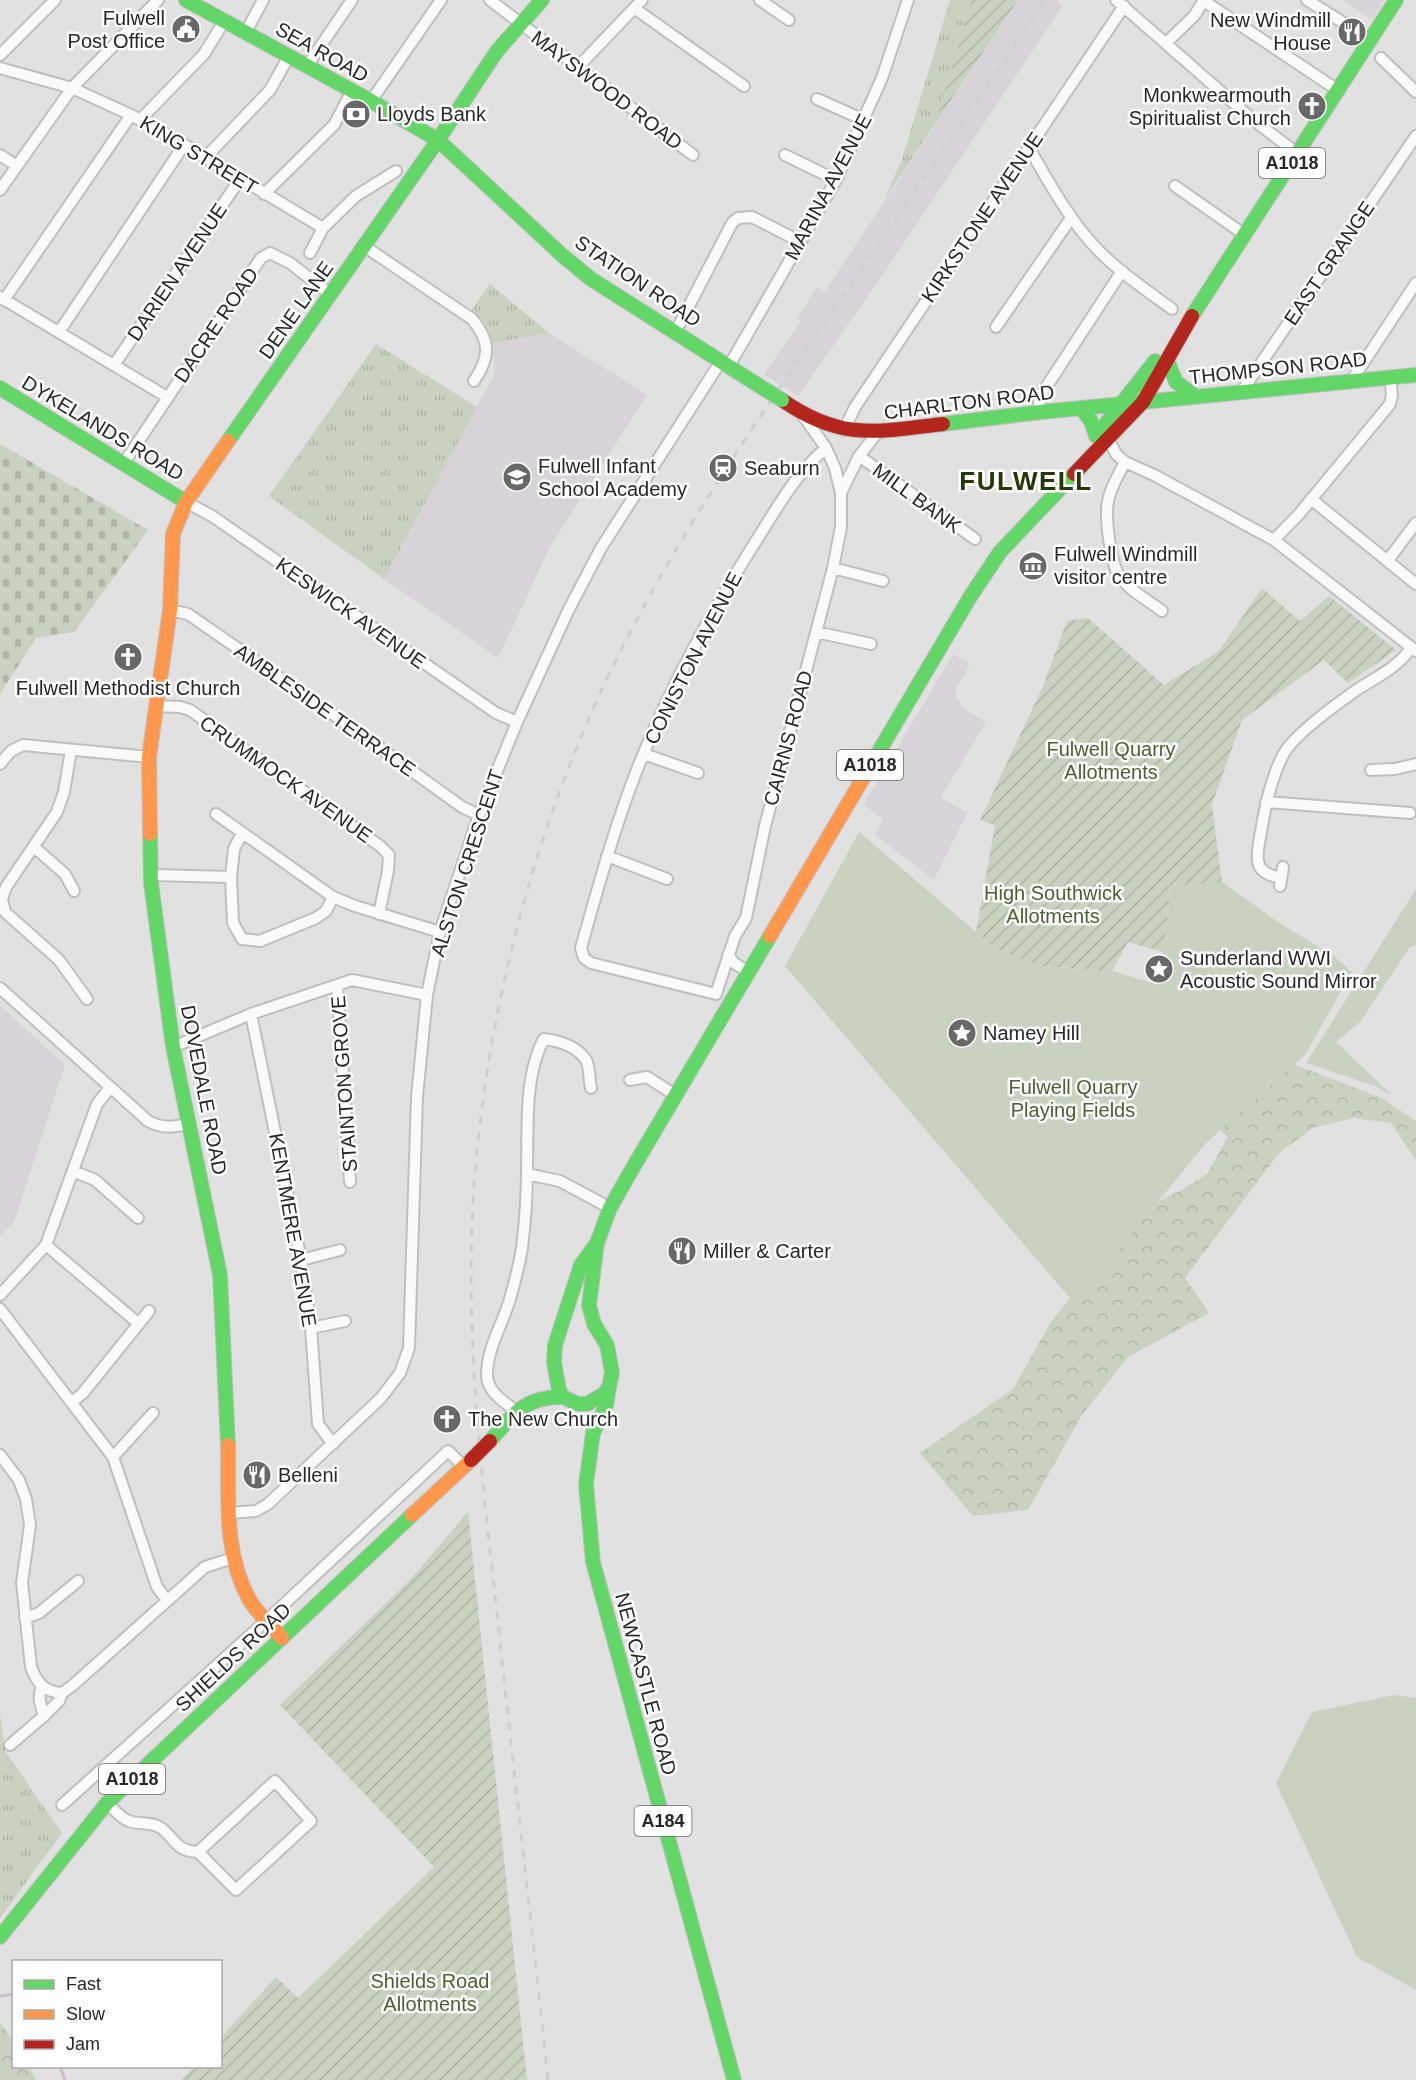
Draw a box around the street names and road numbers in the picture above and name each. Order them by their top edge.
street label: SEA ROAD [272,18,372,86]
street label: MAYSWOOD ROAD [527,26,687,154]
street label: MARINA AVENUE [780,110,876,264]
street label: KING STREET [136,111,262,199]
street label: KIRKSTONE AVENUE [917,128,1047,306]
road number: A1018 [1259,148,1325,178]
street label: EAST GRANGE [1280,197,1378,329]
street label: DARIEN AVENUE [123,199,231,345]
street label: STATION ROAD [571,231,705,331]
street label: DENE LANE [254,257,338,363]
street label: DACRE ROAD [170,264,262,386]
street label: THOMPSON ROAD [1188,348,1368,388]
street label: DYKELANDS ROAD [18,371,188,485]
street label: CHARLTON ROAD [883,381,1055,423]
street label: MILL BANK [869,459,966,538]
street label: KESWICK AVENUE [272,553,430,673]
street label: CONISTON AVENUE [640,568,746,748]
street label: AMBLESIDE TERRACE [231,639,419,781]
street label: CAIRNS ROAD [759,668,817,808]
street label: CRUMMOCK AVENUE [196,711,376,847]
road number: A1018 [837,750,903,780]
street label: ALSTON CRESCENT [426,767,508,959]
street label: STAINTON GROVE [327,995,361,1173]
street label: DOVEDALE ROAD [177,1003,231,1177]
street label: KENTMERE AVENUE [265,1131,321,1329]
street label: NEWCASTLE ROAD [611,1590,681,1778]
street label: SHIELDS ROAD [171,1598,295,1716]
road number: A1018 [99,1764,165,1794]
road number: A184 [634,1806,692,1836]

